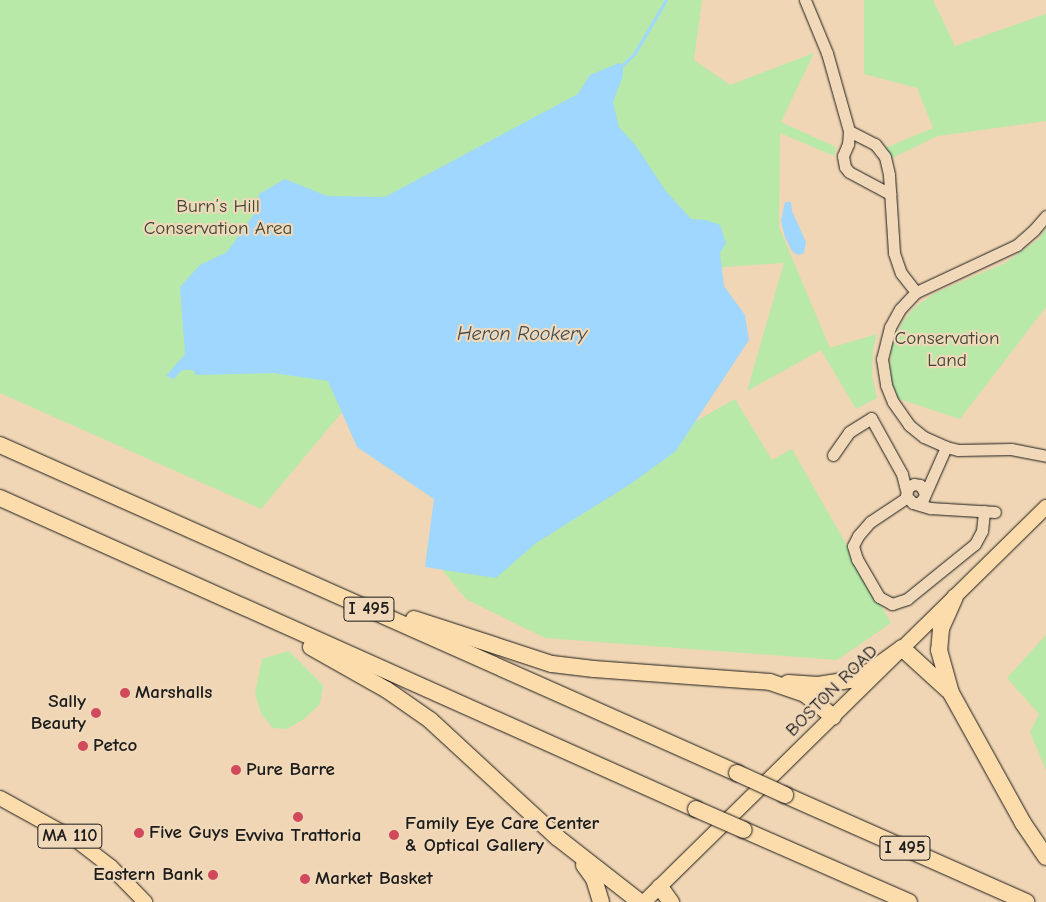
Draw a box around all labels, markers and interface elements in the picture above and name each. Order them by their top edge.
park label: Burn’s Hill Conservation Area [144,196,292,240]
water label: Heron Rookery [457,321,587,345]
park label: Conservation Land [895,328,999,372]
road number: I 495 [343,594,395,624]
street label: BOSTON ROAD [781,640,883,742]
place label: Marshalls [135,682,212,704]
marker: Marshalls [119,687,131,699]
place label: Sally Beauty [31,691,86,735]
marker: Sally Beauty [90,707,102,719]
place label: Petco [93,735,137,757]
marker: Petco [77,740,89,752]
place label: Pure Barre [246,759,335,781]
marker: Pure Barre [230,764,242,776]
marker: Evviva Trattoria [292,811,304,823]
place label: Family Eye Care Center & Optical Gallery [405,813,599,857]
road number: MA 110 [36,820,104,851]
place label: Five Guys [149,822,229,844]
place label: Evviva Trattoria [235,825,361,847]
marker: Five Guys [133,827,145,839]
marker: Family Eye Care Center & Optical Gallery [387,828,401,842]
road number: I 495 [879,832,931,864]
place label: Eastern Bank [93,864,203,886]
place label: Market Basket [315,868,433,890]
marker: Eastern Bank [207,869,219,881]
marker: Market Basket [299,873,311,885]

